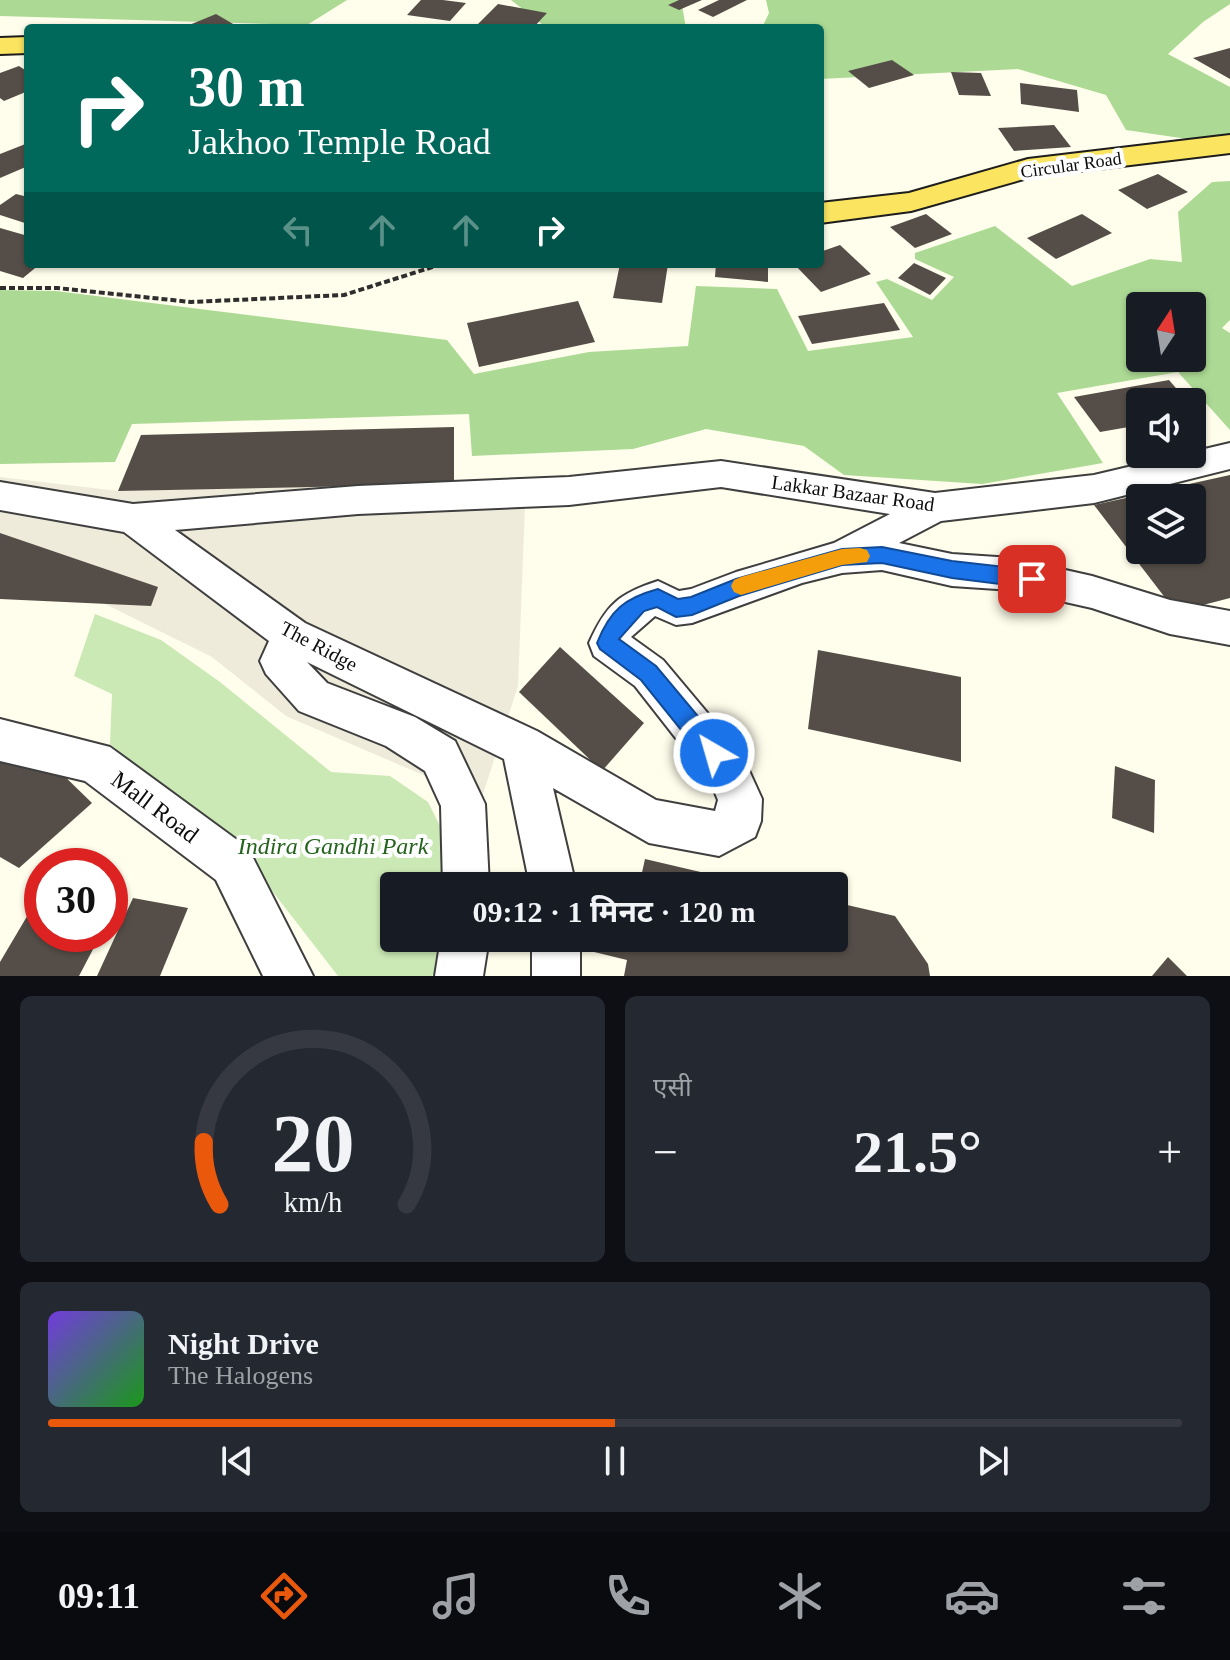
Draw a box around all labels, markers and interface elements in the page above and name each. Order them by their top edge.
icon: right [56,56,160,160]
text: 30 m [188,56,305,118]
text: Jakhoo Temple Road [188,122,491,162]
street label: Circular Road [1019,148,1123,182]
icon: left [276,208,320,252]
icon: ahead [360,208,404,252]
icon: ahead [444,208,488,252]
icon: right [528,208,572,252]
north arrow [1126,292,1206,372]
map controls [1126,292,1206,564]
button: sound [1126,388,1206,468]
street label: Lakkar Bazaar Road [770,471,936,515]
button: layers [1126,484,1206,564]
pin [998,545,1066,613]
icon: arrive [1010,557,1054,601]
street label: The Ridge [276,617,361,676]
position arrow [672,711,756,795]
street label: Mall Road [106,766,204,848]
park label: Indira Gandhi Park [237,833,429,859]
speed limit sign: 30 [24,848,128,952]
text: 09:12 · 1 मिनट · 120 m [473,895,755,928]
text: एसी [653,1073,692,1102]
text: 20 [271,1097,354,1189]
text: 21.5° [853,1119,982,1185]
text: − [653,1128,678,1177]
text: + [1157,1128,1182,1177]
text: km/h [283,1187,342,1218]
text: Night Drive [168,1327,319,1360]
text: The Halogens [168,1361,313,1390]
icon: previous [215,1439,259,1483]
icon: pause [593,1439,637,1483]
icon: next [971,1439,1015,1483]
icon: directions [256,1568,312,1624]
icon: music [428,1568,484,1624]
icon: phone [600,1568,656,1624]
icon: climate [772,1568,828,1624]
icon: car [944,1568,1000,1624]
icon: filters [1116,1568,1172,1624]
text: 09:11 [58,1576,140,1616]

